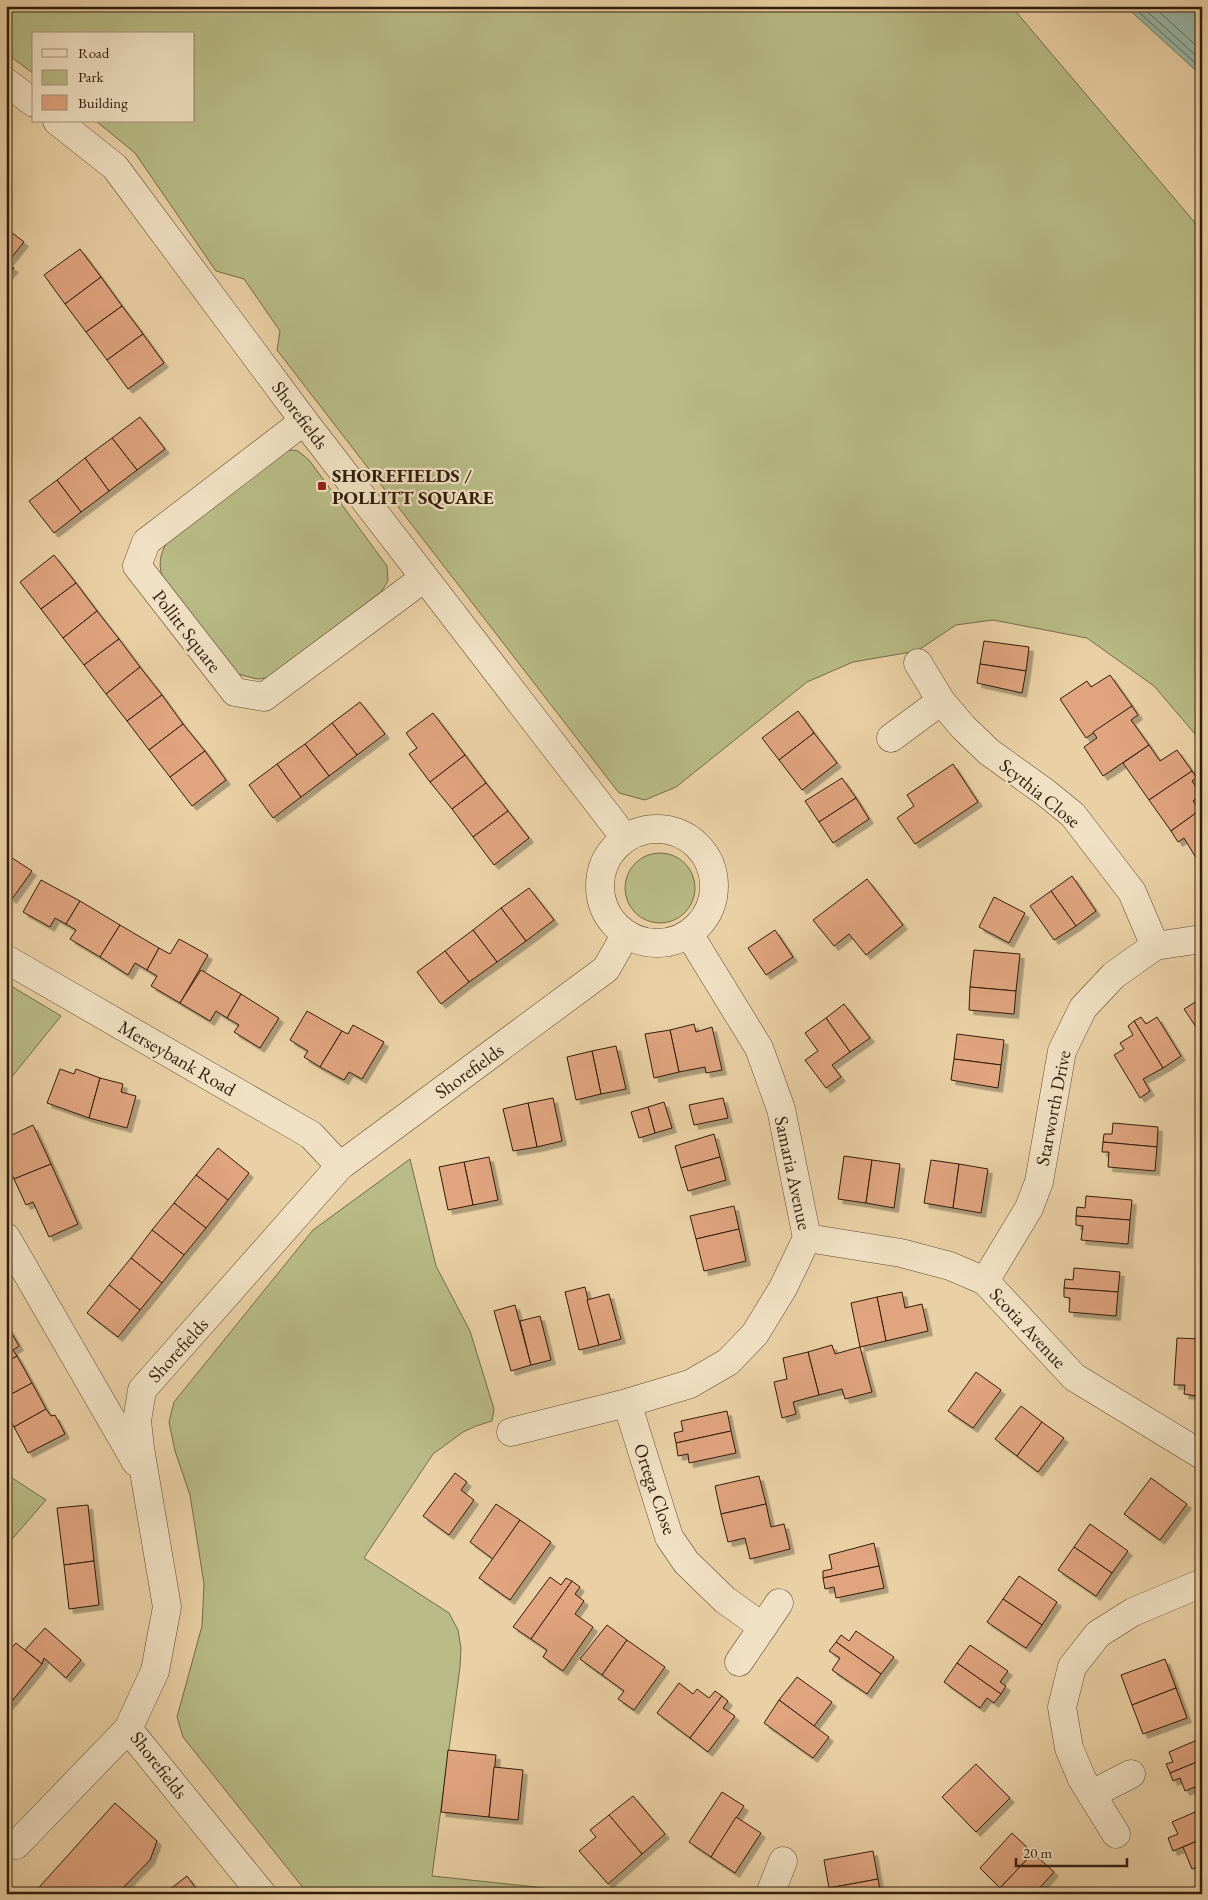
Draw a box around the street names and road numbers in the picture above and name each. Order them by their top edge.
street label: Shorefields [266,376,334,454]
street label: Pollitt Square [147,585,227,677]
street label: Scythia Close [994,753,1086,833]
street label: Merseybank Road [114,1014,241,1102]
street label: Shorefields [430,1038,508,1104]
street label: Starworth Drive [1030,1048,1076,1168]
street label: Samaria Avenue [769,1114,817,1232]
street label: Scotia Avenue [984,1282,1072,1374]
street label: Shorefields [142,1312,214,1388]
street label: Ortega Close [628,1440,682,1538]
street label: Shorefields [125,1726,193,1804]

